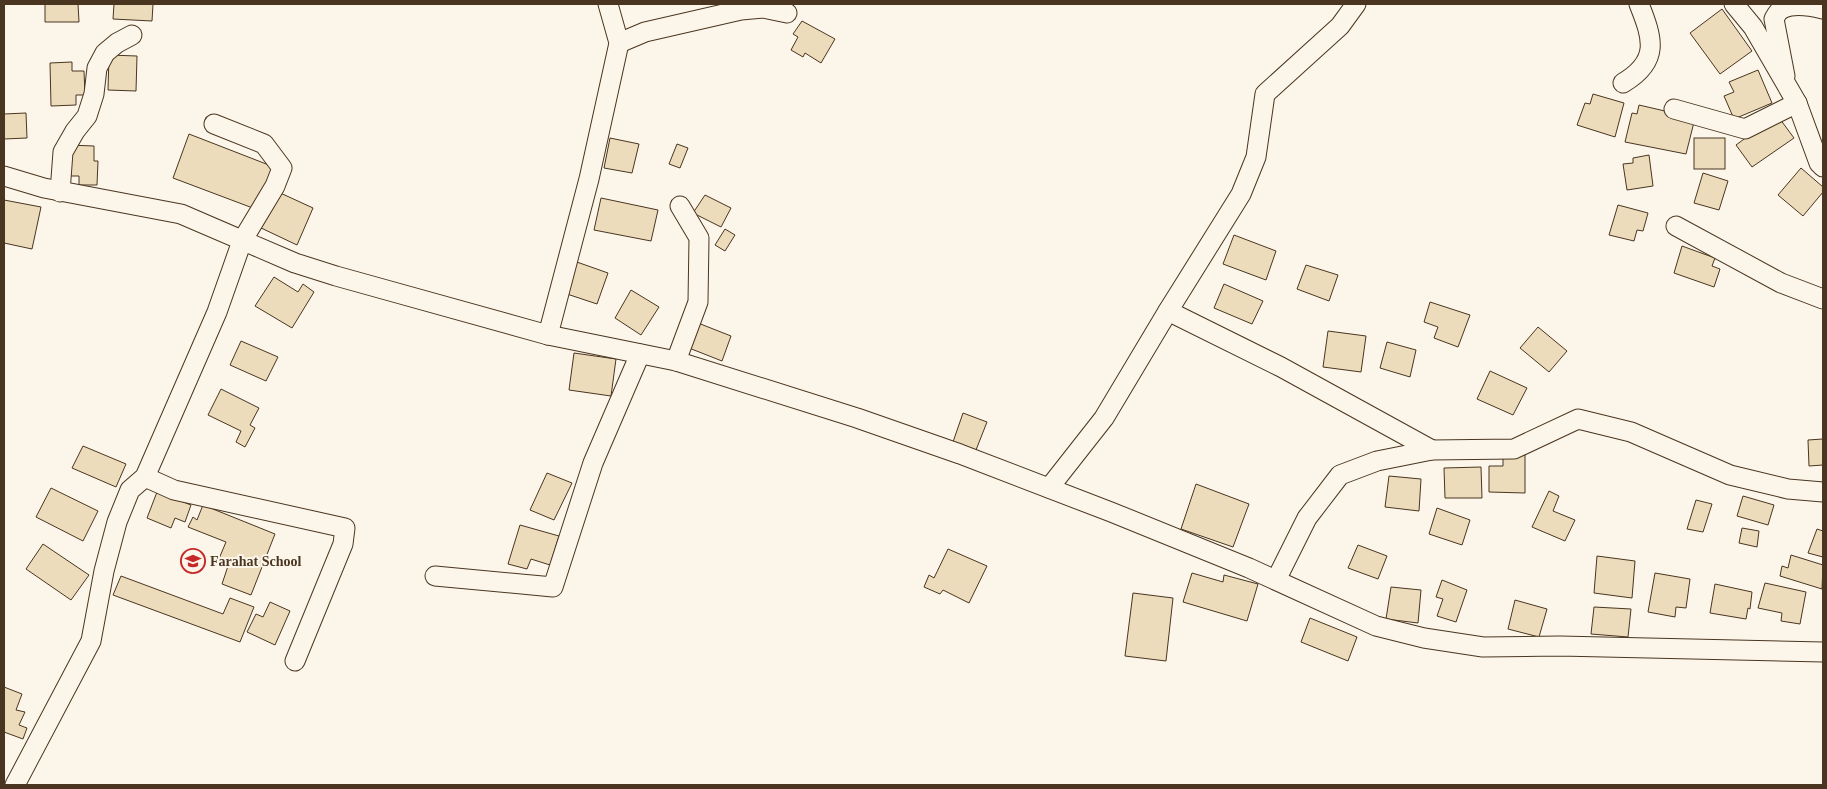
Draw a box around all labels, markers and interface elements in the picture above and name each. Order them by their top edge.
school or university icon: Farahat School [180,548,206,574]
place label: Farahat School [210,554,302,569]

